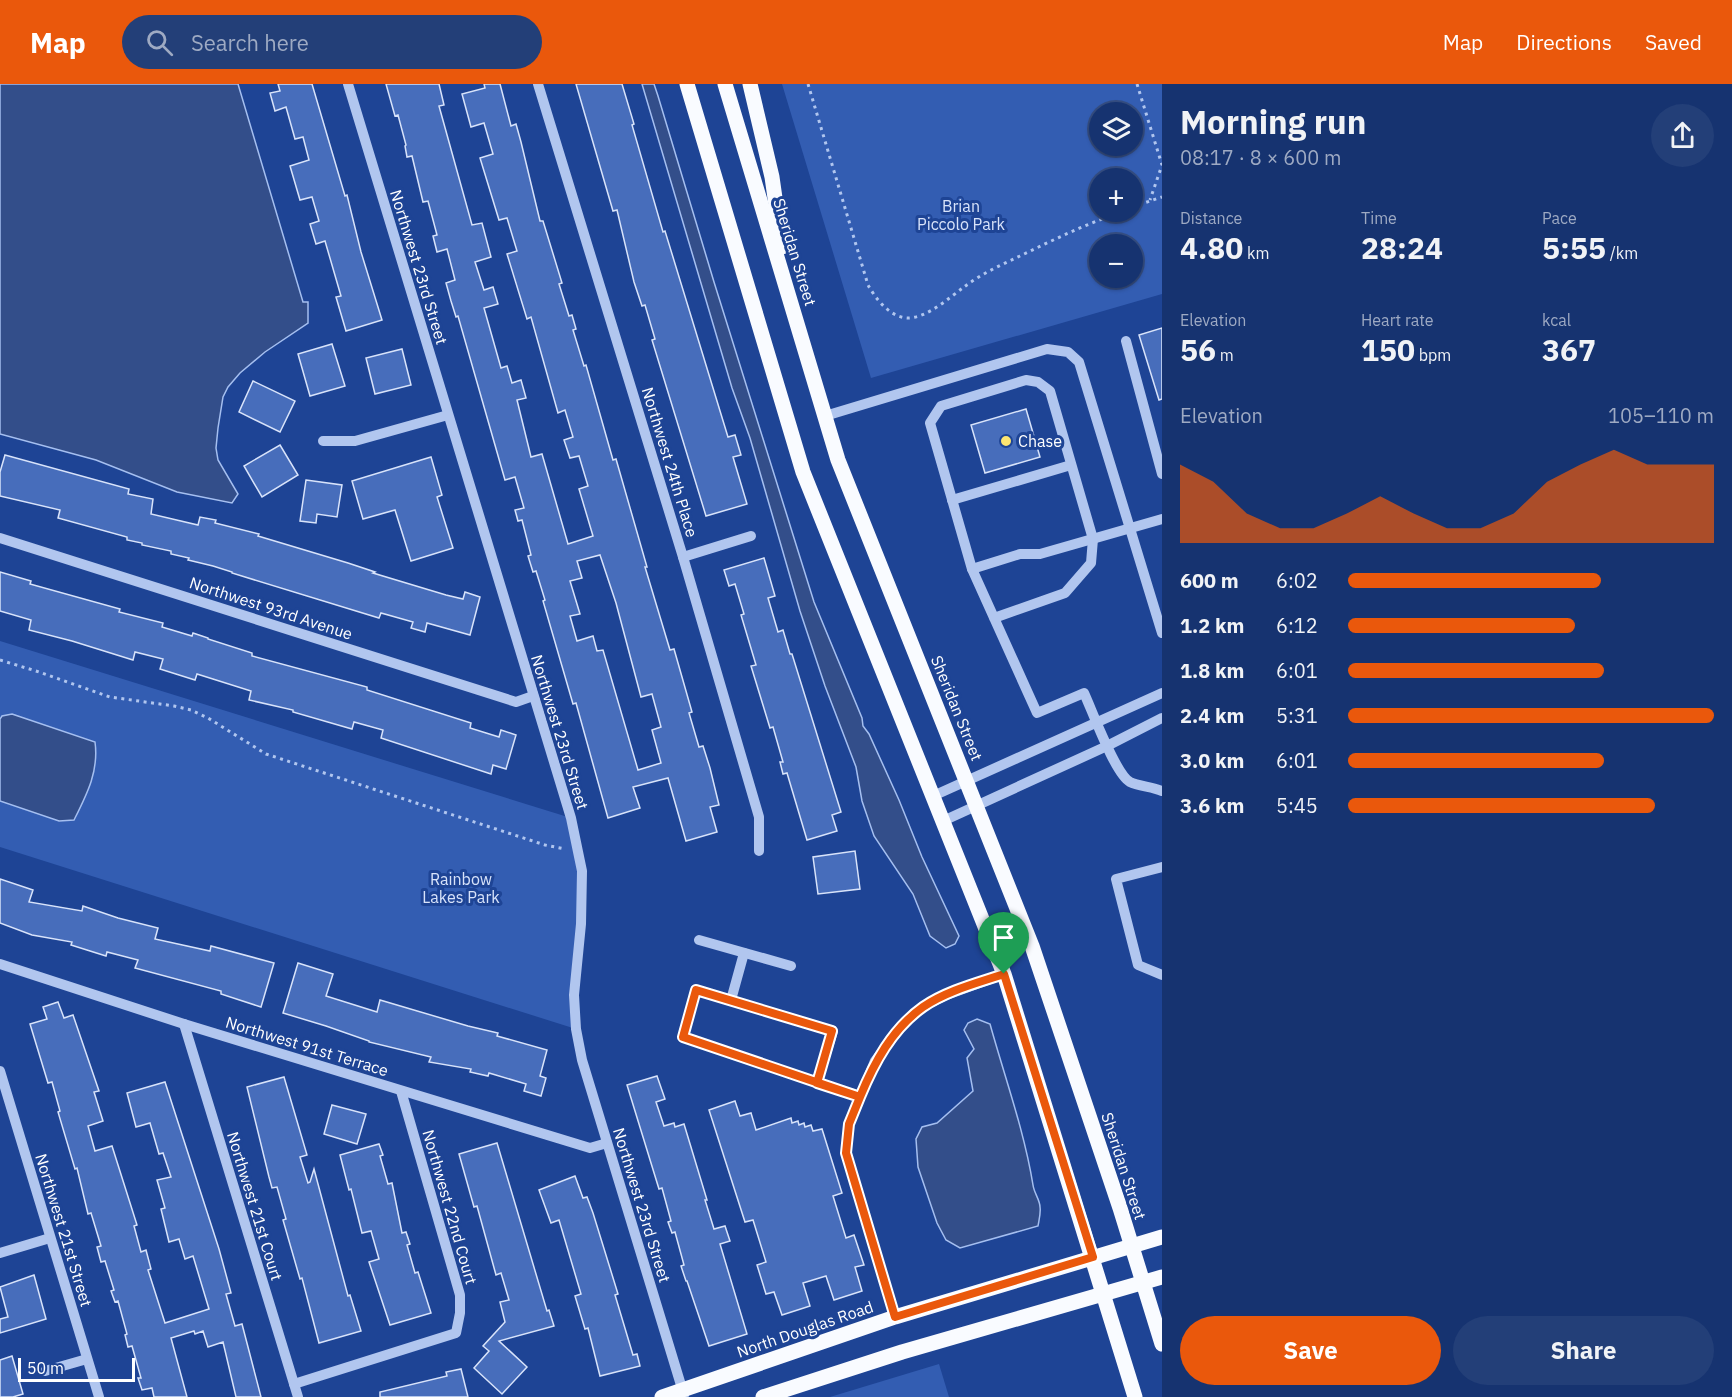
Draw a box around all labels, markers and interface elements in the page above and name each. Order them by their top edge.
search box [122,15,542,69]
text: Map [30,24,86,61]
icon: search [143,26,176,59]
text: Search here [191,28,309,57]
text: Map [1443,28,1483,56]
text: Directions [1516,28,1612,56]
text: Saved [1645,28,1702,56]
text: Morning run [1180,100,1366,143]
map controls [1089,102,1143,288]
button: layers [1089,102,1143,156]
button: share [1651,104,1714,167]
text: 08:17 · 8 × 600 m [1180,144,1341,171]
button: + [1089,168,1143,222]
street label: Northwest 23rd Street [386,187,452,347]
street label: Sheridan Street [769,196,821,308]
park label: Brian Piccolo Park [917,196,1006,234]
text: Distance [1180,208,1242,228]
text: Time [1361,208,1397,228]
text: Pace [1542,208,1577,228]
text: 4.80 [1180,228,1243,267]
text: 28:24 [1361,228,1443,267]
text: 5:55 [1542,228,1606,267]
button: − [1089,234,1143,288]
text: km [1243,243,1270,263]
text: /km [1606,243,1638,263]
text: Elevation [1180,310,1246,330]
text: Heart rate [1361,310,1434,330]
text: kcal [1542,310,1571,330]
text: 56 [1180,330,1216,369]
text: 150 [1361,330,1415,369]
text: 367 [1542,330,1596,369]
text: m [1216,345,1234,365]
text: bpm [1415,345,1451,365]
street label: Northwest 24th Place [638,385,702,540]
text: Elevation [1180,402,1263,429]
text: 105–110 m [1608,402,1714,429]
place label: Chase [1018,431,1062,451]
marker: Chase [999,434,1013,448]
text: 600 m [1180,567,1239,594]
text: 6:02 [1276,567,1318,594]
street label: Northwest 93rd Avenue [187,572,355,644]
text: 1.2 km [1180,612,1244,639]
text: 6:12 [1276,612,1318,639]
street label: Northwest 23rd Street [527,652,593,812]
street label: Sheridan Street [927,653,987,763]
text: 1.8 km [1180,657,1244,684]
text: 6:01 [1276,657,1318,684]
text: 2.4 km [1180,702,1244,729]
text: 5:31 [1276,702,1318,729]
text: 3.0 km [1180,747,1244,774]
text: 6:01 [1276,747,1318,774]
text: 3.6 km [1180,792,1244,819]
text: 5:45 [1276,792,1318,819]
park label: Rainbow Lakes Park [422,869,500,907]
pin [978,912,1029,974]
icon: arrive [987,921,1020,954]
street label: Northwest 91st Terrace [223,1012,391,1080]
street label: Sheridan Street [1097,1110,1151,1222]
street label: Northwest 23rd Street [609,1125,675,1285]
street label: Northwest 22nd Court [418,1127,482,1287]
street label: Northwest 21st Court [223,1129,287,1283]
street label: Northwest 21st Street [31,1151,97,1309]
street label: North Douglas Road [734,1296,876,1362]
button: Save [1180,1316,1441,1385]
button: Share [1453,1316,1714,1385]
scale bar [18,1355,135,1382]
text: 50 m [27,1358,64,1378]

